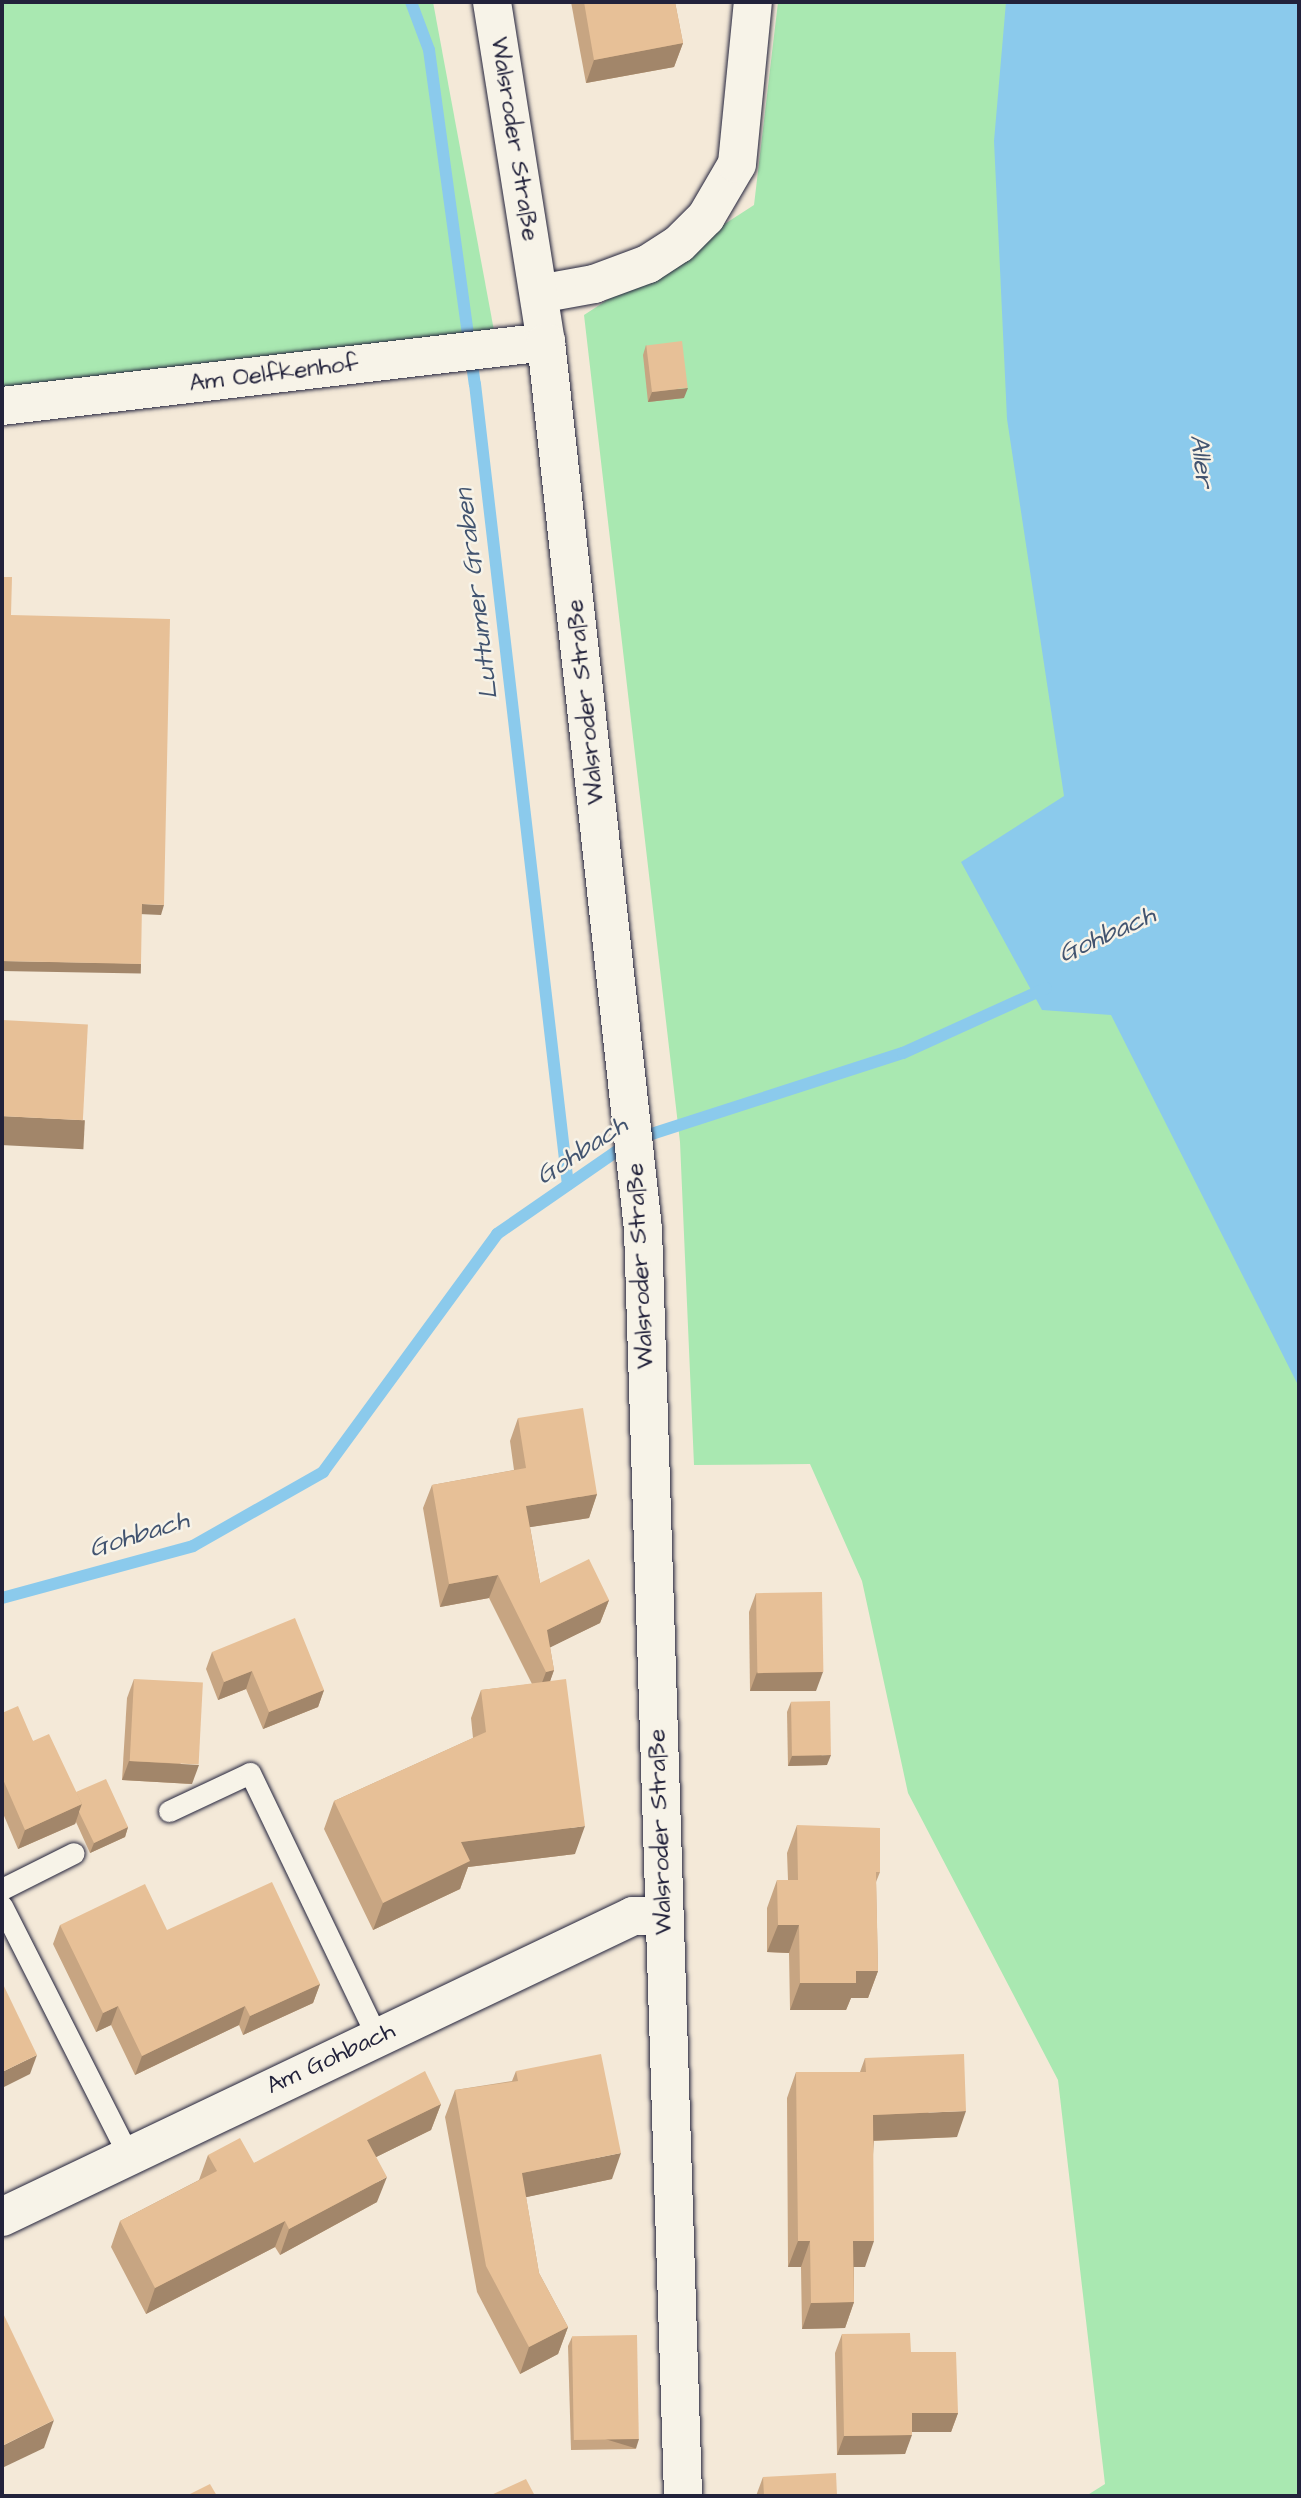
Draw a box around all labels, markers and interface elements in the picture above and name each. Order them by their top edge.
street label: Walsroder Straße [484,35,544,243]
street label: Am Oelfkenhof [188,349,360,399]
water label: Aller [1182,433,1220,489]
water label: Luttumer Graben [449,487,505,701]
street label: Walsroder Straße [561,598,611,806]
water label: Gohbach [1054,900,1160,970]
water label: Gohbach [530,1110,634,1192]
street label: Walsroder Straße [621,1162,661,1370]
water label: Gohbach [85,1505,193,1565]
street label: Walsroder Straße [643,1729,679,1935]
street label: Am Gohbach [262,2017,400,2101]

